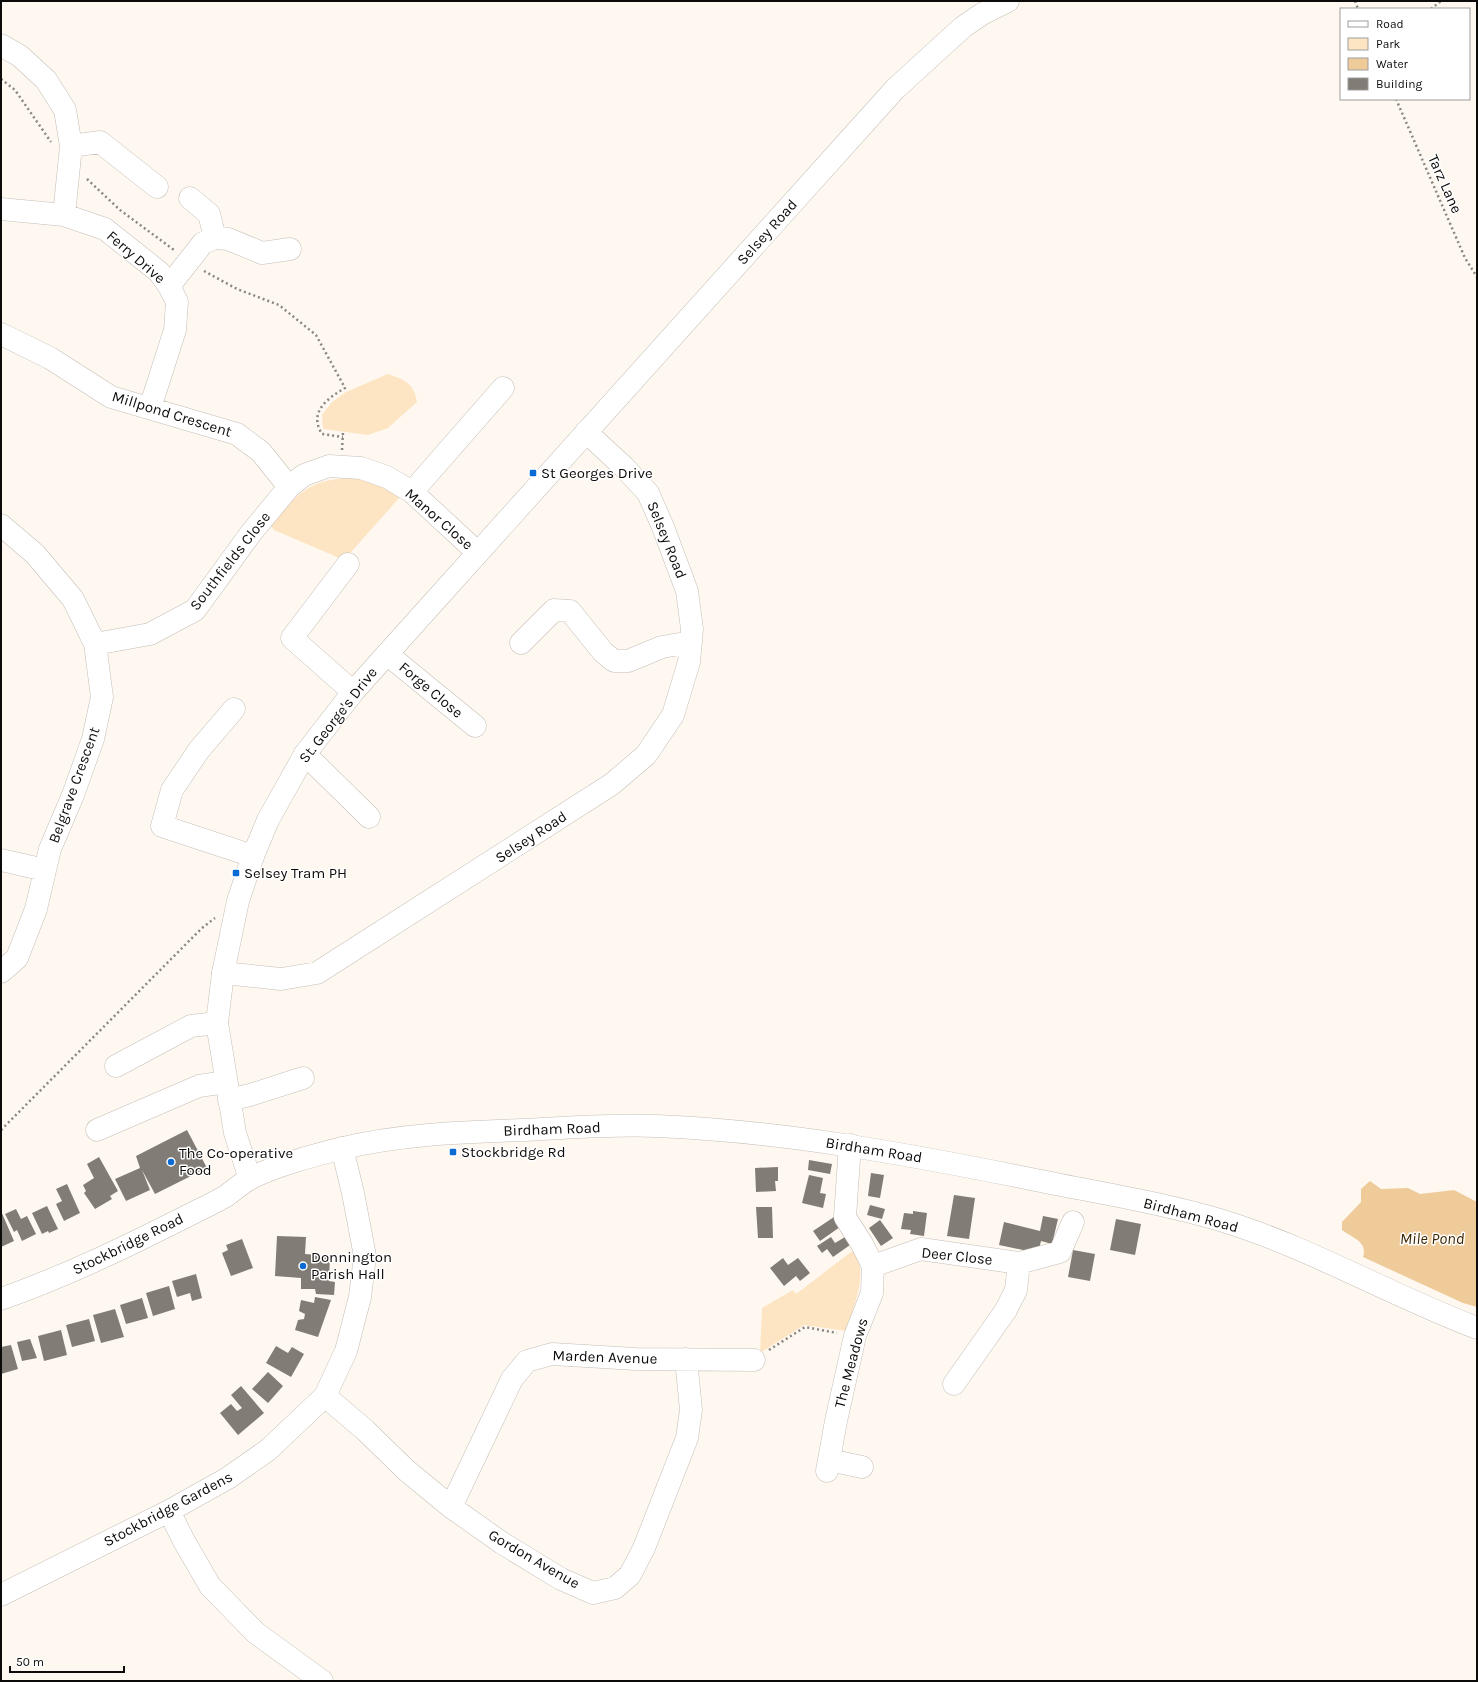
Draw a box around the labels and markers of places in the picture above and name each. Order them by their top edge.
place label: St Georges Drive [541,464,653,482]
marker: St Georges Drive [528,468,538,478]
place label: Selsey Tram PH [244,864,347,882]
marker: Selsey Tram PH [231,868,241,878]
place label: Stockbridge Rd [461,1143,566,1161]
place label: The Co-operative Food [179,1144,293,1179]
marker: Stockbridge Rd [448,1147,458,1157]
marker: The Co-operative Food [166,1157,176,1167]
place label: Donnington Parish Hall [311,1248,392,1283]
marker: Donnington Parish Hall [298,1261,308,1271]

